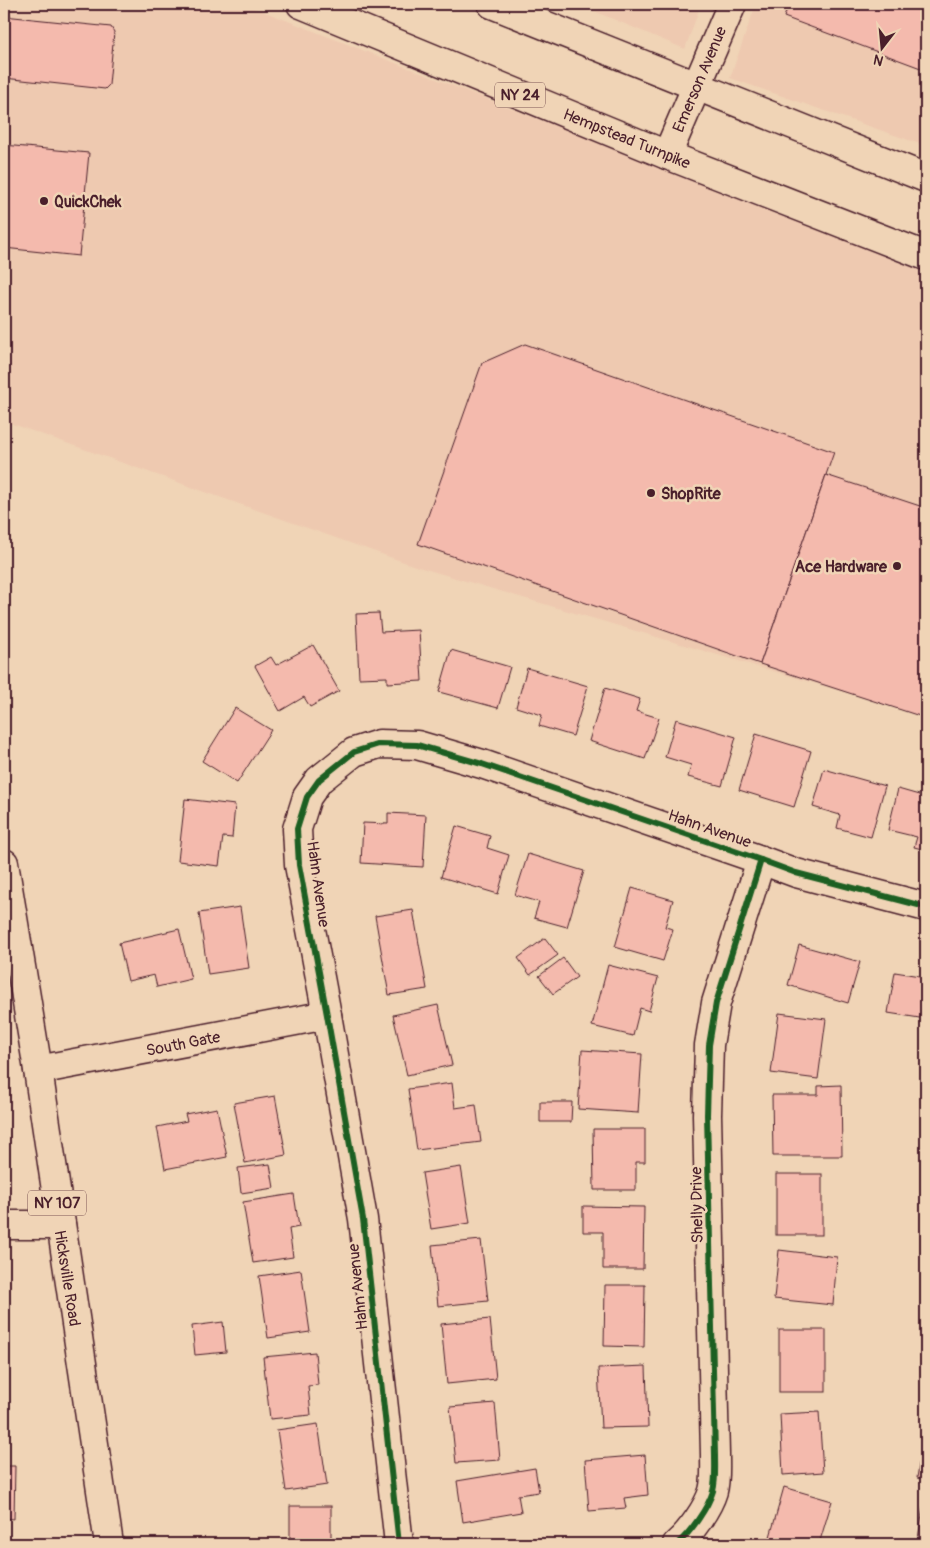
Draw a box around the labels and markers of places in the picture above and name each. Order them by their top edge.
place label: QuickChek [54,192,122,212]
marker: QuickChek [38,195,50,207]
place label: ShopRite [661,484,722,504]
marker: ShopRite [645,487,657,499]
place label: Ace Hardware [795,557,888,577]
marker: Ace Hardware [891,560,903,572]

